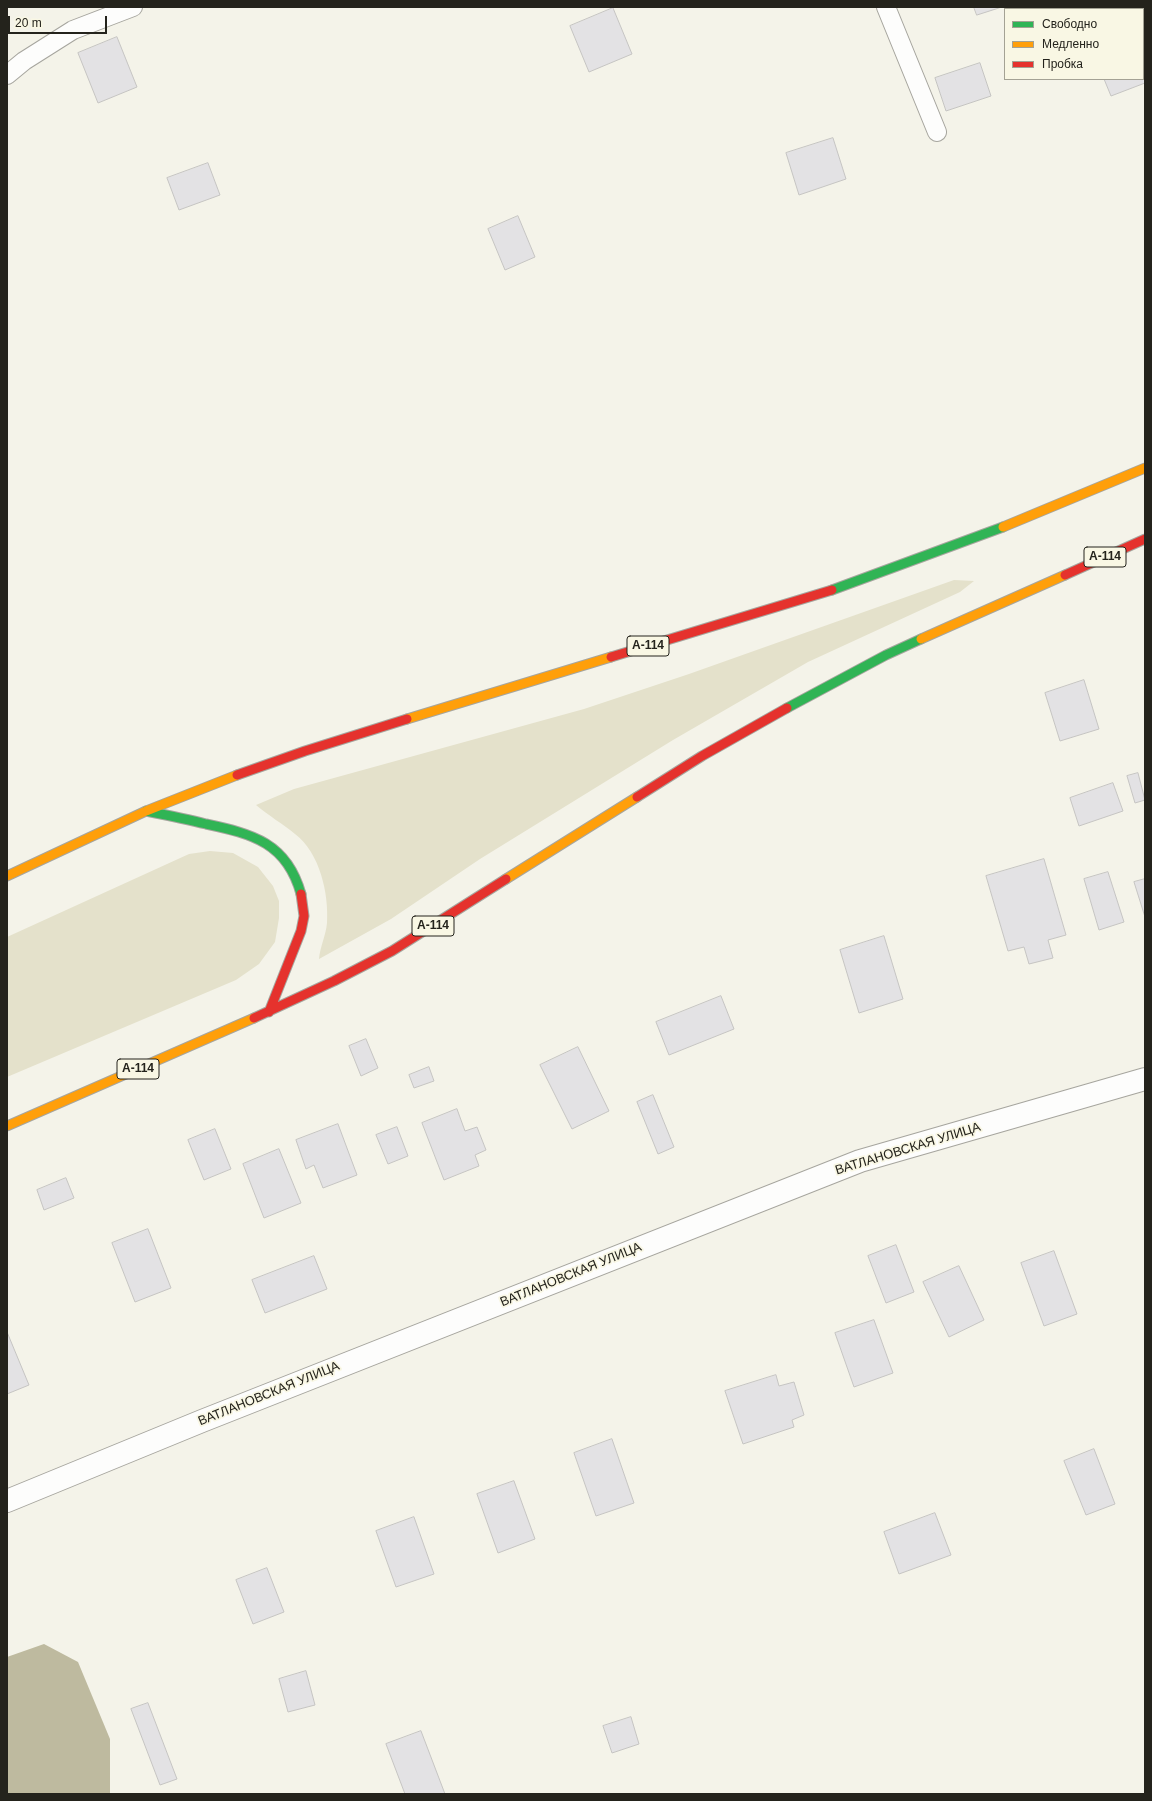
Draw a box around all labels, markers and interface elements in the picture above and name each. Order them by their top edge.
scale bar [10,8,109,34]
legend [1004,8,1144,80]
text: 20 m [15,16,42,30]
text: Свободно [1042,17,1097,31]
text: Медленно [1042,37,1099,51]
text: Пробка [1042,57,1083,71]
road number: А-114 [1084,547,1126,567]
road number: А-114 [627,636,669,656]
road number: А-114 [412,916,454,936]
road number: А-114 [117,1059,159,1079]
street label: ВАТЛАНОВСКАЯ УЛИЦА [833,1119,983,1179]
street label: ВАТЛАНОВСКАЯ УЛИЦА [498,1239,644,1311]
street label: ВАТЛАНОВСКАЯ УЛИЦА [196,1358,342,1430]

